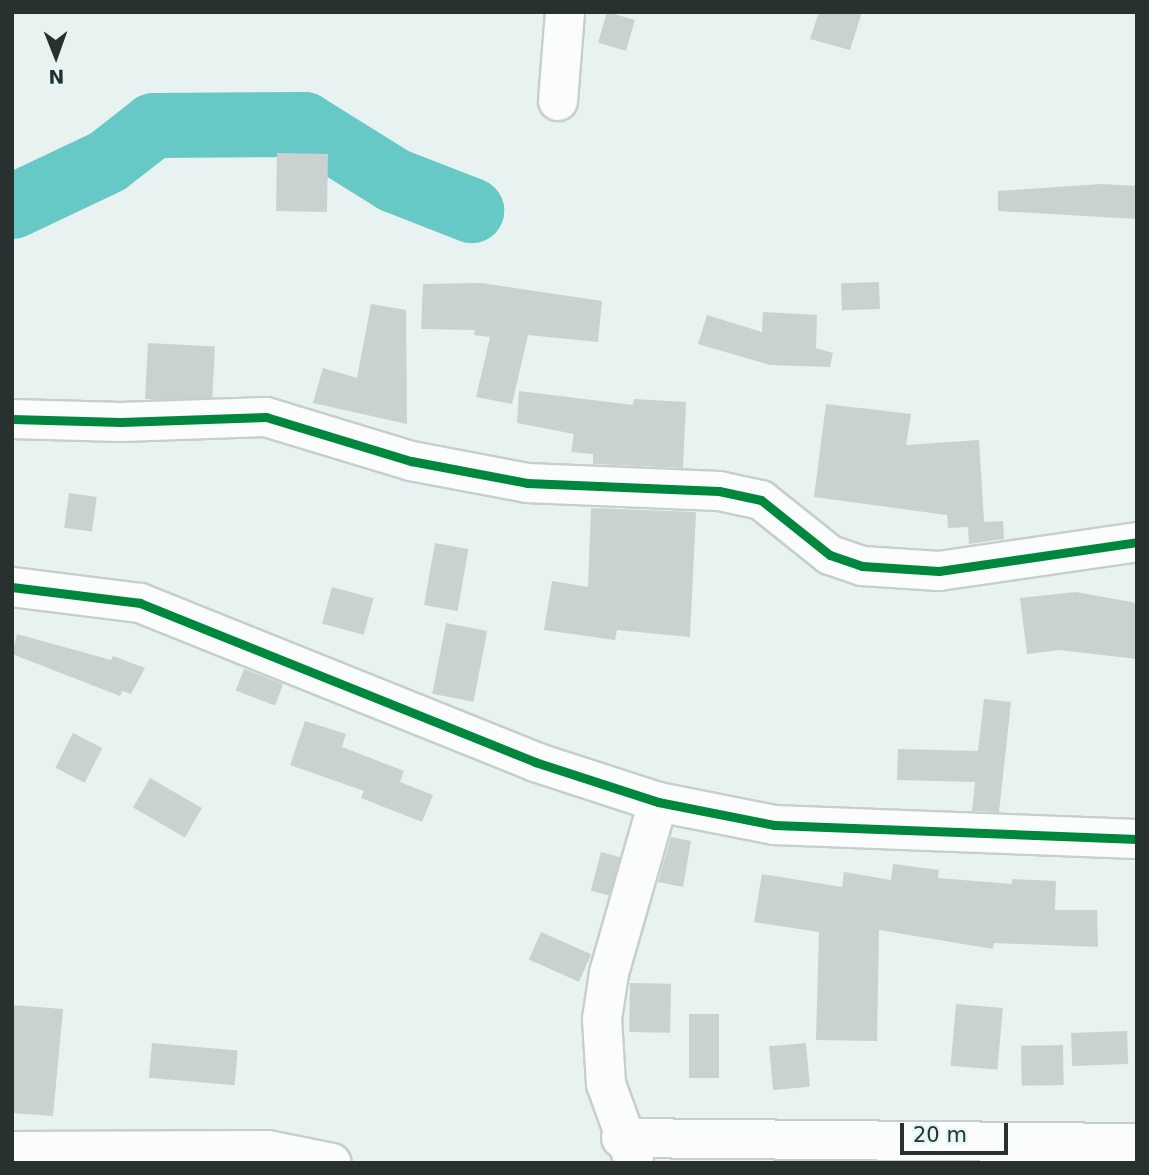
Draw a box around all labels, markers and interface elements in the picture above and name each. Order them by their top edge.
north arrow [21,21,91,91]
text: N [48,66,65,88]
scale bar [904,1108,1012,1152]
text: 20 m [913,1123,967,1147]

